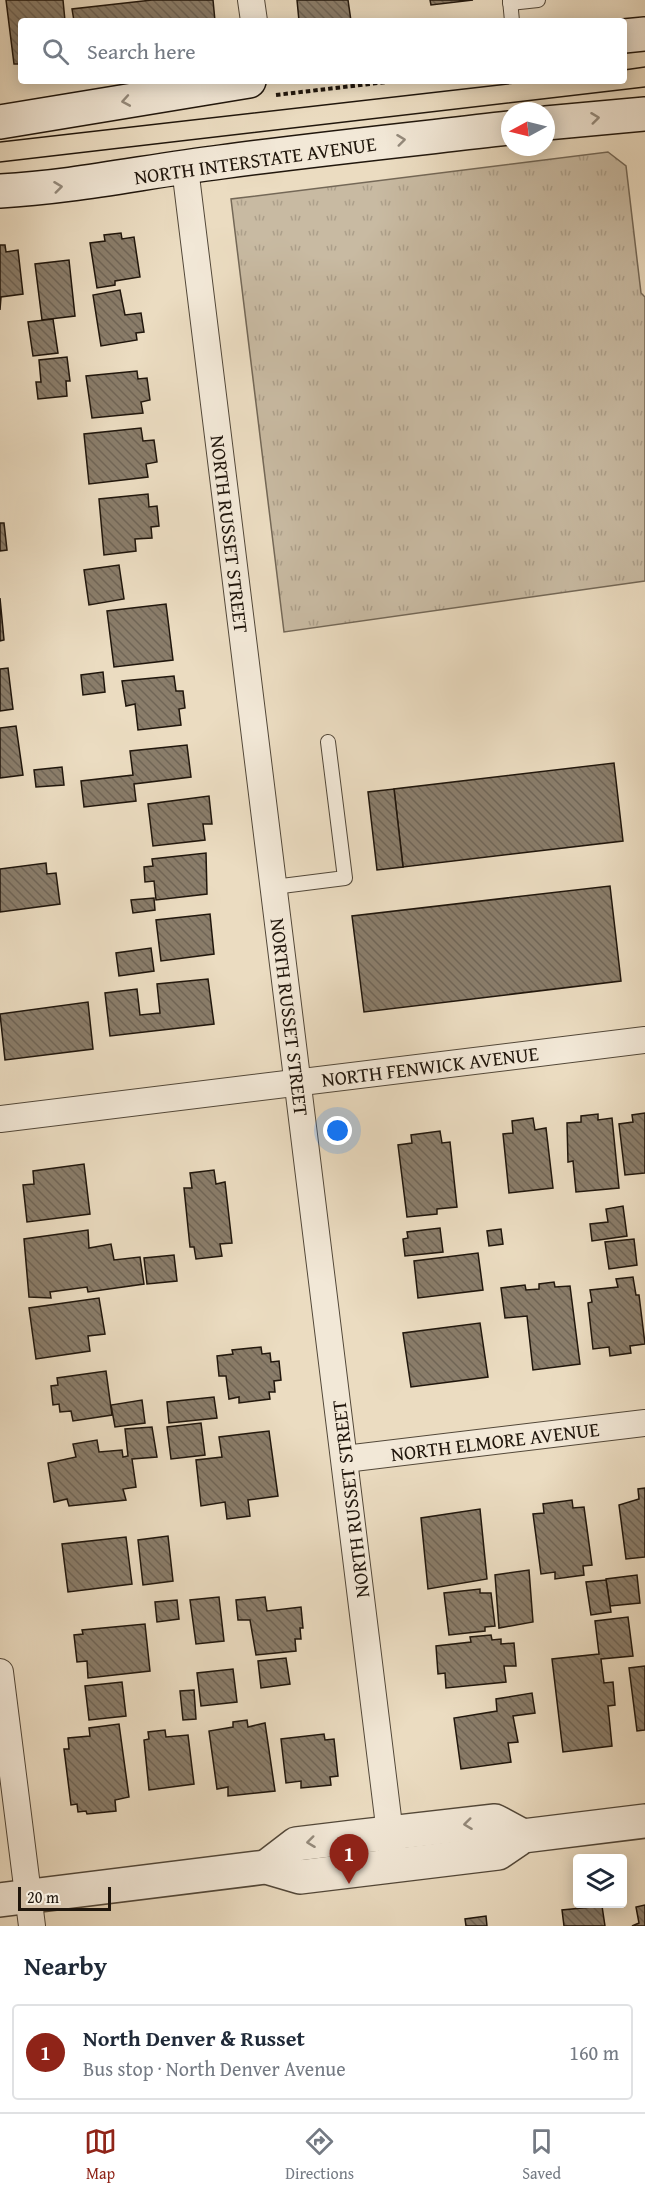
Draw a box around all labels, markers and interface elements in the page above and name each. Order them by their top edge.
search box [18,18,627,84]
icon: search [39,35,72,68]
text: Search here [87,35,196,67]
one-way arrow [121,94,131,107]
north arrow [501,102,555,156]
one-way arrow [591,112,600,124]
street label: NORTH INTERSTATE AVENUE [132,129,378,191]
one-way arrow [397,135,406,147]
one-way arrow [54,181,63,193]
street label: NORTH RUSSET STREET [203,433,257,635]
street label: NORTH RUSSET STREET [263,916,317,1118]
street label: NORTH FENWICK AVENUE [320,1038,540,1094]
your location [323,1116,352,1145]
street label: NORTH RUSSET STREET [323,1398,377,1600]
street label: NORTH ELMORE AVENUE [389,1414,601,1468]
one-way arrow [464,1817,473,1829]
pin: 1 [330,1834,368,1884]
one-way arrow [307,1836,316,1848]
map controls [573,1854,627,1908]
button: layers [573,1854,627,1908]
scale bar [18,1884,111,1912]
text: 20 m [27,1885,59,1909]
text: Nearby [24,1946,107,1985]
text: North Denver & Russet [83,2022,305,2054]
text: 1 [40,2038,51,2067]
text: 160 m [569,2038,619,2067]
text: Bus stop · North Denver Avenue [83,2054,346,2083]
tab: Map [84,2125,117,2185]
tab: Directions [285,2125,354,2185]
tab: Saved [522,2125,561,2185]

